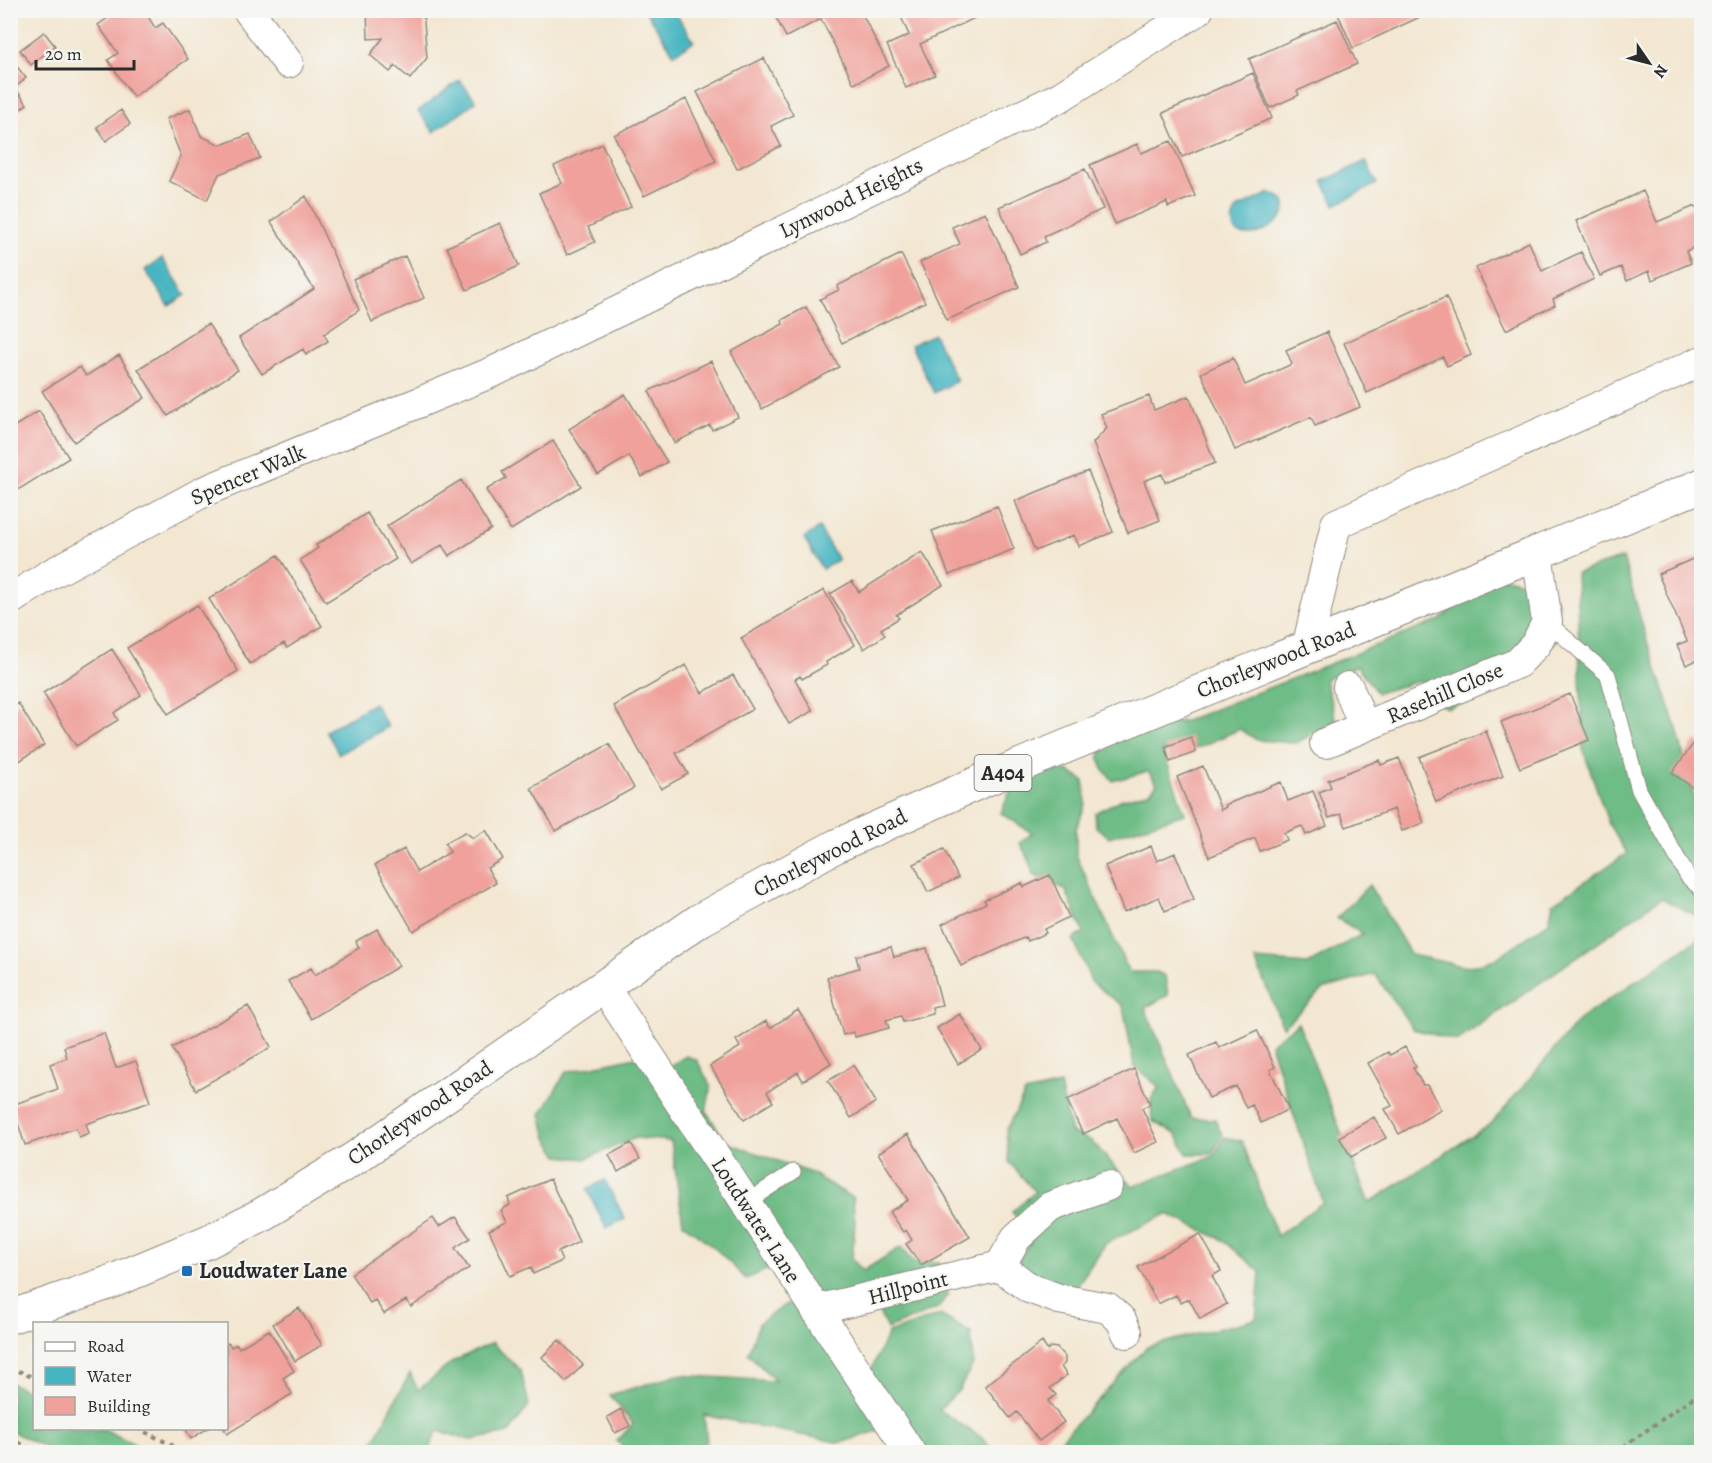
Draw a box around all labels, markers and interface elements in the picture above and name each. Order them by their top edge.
scale bar [36,33,134,71]
north arrow [1619,33,1679,93]
text: 20 m [45,42,82,66]
text: N [1648,60,1673,82]
street label: Lynwood Heights [774,150,928,246]
street label: Spencer Walk [186,437,310,513]
street label: Chorleywood Road [1192,614,1360,706]
street label: Rasehill Close [1382,655,1508,731]
road number: A404 [974,755,1032,791]
street label: Chorleywood Road [748,801,912,905]
street label: Chorleywood Road [342,1053,499,1173]
street label: Loudwater Lane [704,1151,808,1289]
place label: Loudwater Lane [199,1256,348,1286]
marker: Loudwater Lane [180,1264,194,1278]
street label: Hillpoint [865,1264,951,1312]
legend [33,1322,228,1430]
text: Road [87,1334,125,1358]
text: Water [86,1364,132,1388]
text: Building [87,1394,151,1418]

